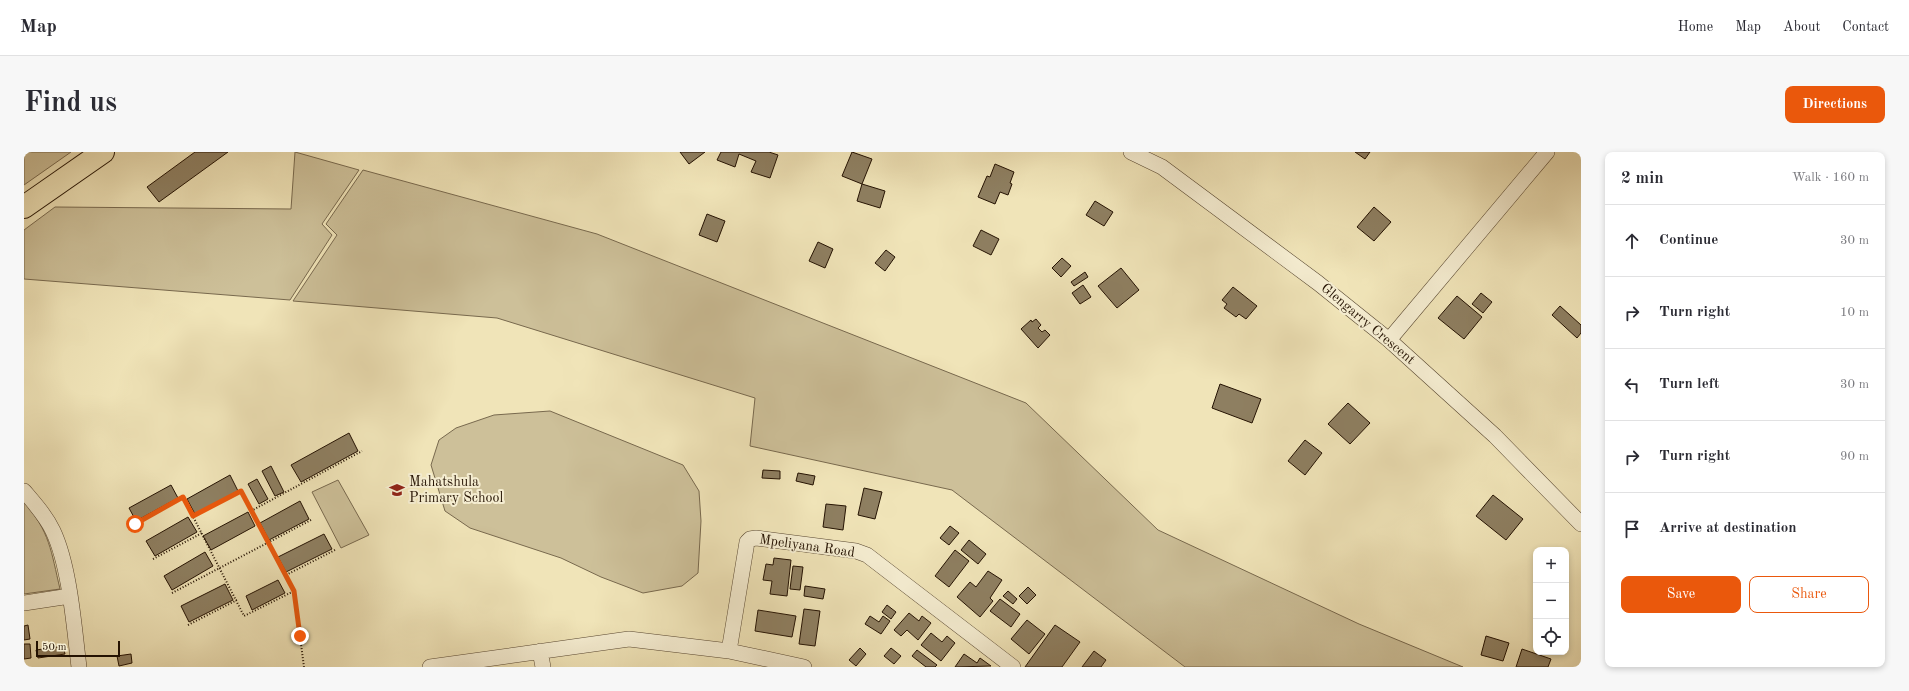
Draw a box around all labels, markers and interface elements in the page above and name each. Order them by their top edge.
text: Map [20,18,57,37]
text: Home [1678,20,1713,34]
text: Map [1735,20,1761,34]
text: About [1783,20,1820,34]
text: Contact [1842,20,1889,34]
button: Directions [1785,86,1885,123]
text: Find us [24,90,117,118]
text: 2 min [1621,170,1664,187]
text: Walk · 160 m [1792,171,1869,184]
icon: ahead [1621,230,1643,252]
text: Continue [1659,233,1718,248]
text: 30 m [1840,234,1869,247]
street label: Glengarry Crescent [1318,281,1418,367]
icon: right [1621,302,1643,324]
text: Turn right [1659,305,1730,320]
text: 10 m [1840,306,1869,319]
icon: left [1621,374,1643,396]
text: Turn left [1659,377,1719,392]
text: 30 m [1840,378,1869,391]
icon: right [1621,446,1643,468]
text: Turn right [1659,449,1730,464]
text: 90 m [1840,450,1869,463]
place label: Mahatshula Primary School [409,475,503,505]
school or university icon: Mahatshula Primary School [388,481,406,499]
route start [126,515,144,533]
icon: arrive [1621,518,1643,540]
text: Arrive at destination [1659,521,1797,536]
street label: Mpeliyana Road [758,532,856,560]
map controls [1533,547,1569,655]
button: + [1533,547,1569,583]
button: Save [1621,576,1741,613]
button: Share [1749,576,1869,613]
button: − [1533,583,1569,619]
button: locate [1533,619,1569,655]
route end [291,627,309,645]
scale bar [36,639,120,658]
text: 50 m [42,642,67,653]

